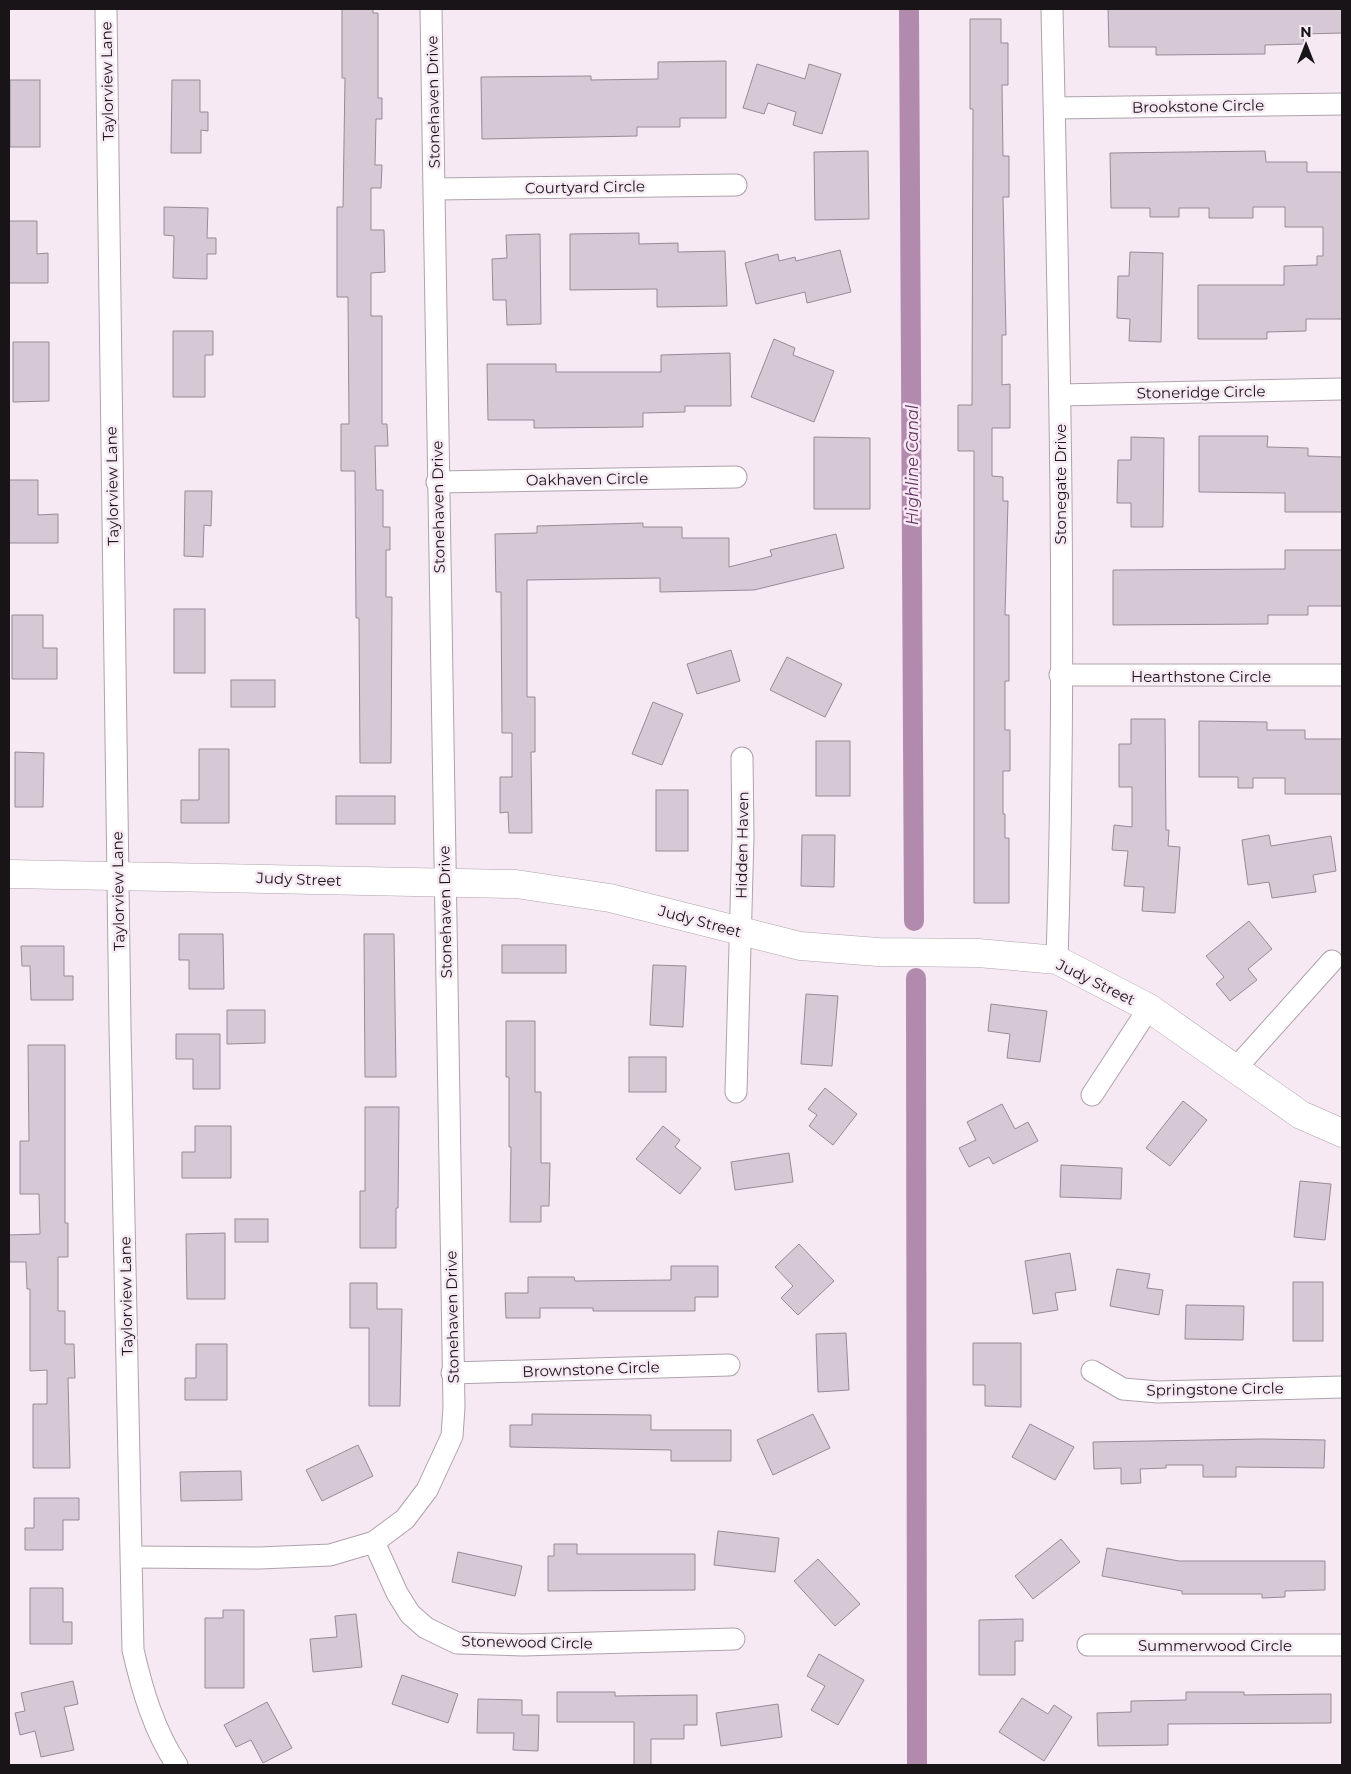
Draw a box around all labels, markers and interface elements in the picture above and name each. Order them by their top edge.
north arrow [1281,20,1331,70]
street label: Taylorview Lane [96,21,118,141]
text: N [1300,23,1312,41]
street label: Stonehaven Drive [422,35,444,169]
street label: Brookstone Circle [1132,95,1264,117]
street label: Courtyard Circle [525,176,645,198]
street label: Stoneridge Circle [1136,381,1266,403]
water label: Highline Canal [903,404,922,525]
street label: Stonegate Drive [1051,424,1070,544]
street label: Taylorview Lane [101,426,123,546]
street label: Stonehaven Drive [427,440,449,574]
street label: Oakhaven Circle [526,468,648,490]
street label: Hearthstone Circle [1131,667,1271,686]
street label: Hidden Haven [732,791,752,899]
street label: Taylorview Lane [107,831,129,951]
street label: Stonehaven Drive [434,845,456,979]
street label: Judy Street [255,868,342,890]
street label: Judy Street [655,901,744,941]
street label: Judy Street [1053,954,1138,1009]
street label: Taylorview Lane [115,1236,137,1356]
street label: Stonehaven Drive [441,1250,463,1384]
street label: Brownstone Circle [522,1357,660,1381]
street label: Springstone Circle [1146,1378,1284,1400]
street label: Stonewood Circle [461,1631,593,1653]
street label: Summerwood Circle [1138,1636,1292,1655]

